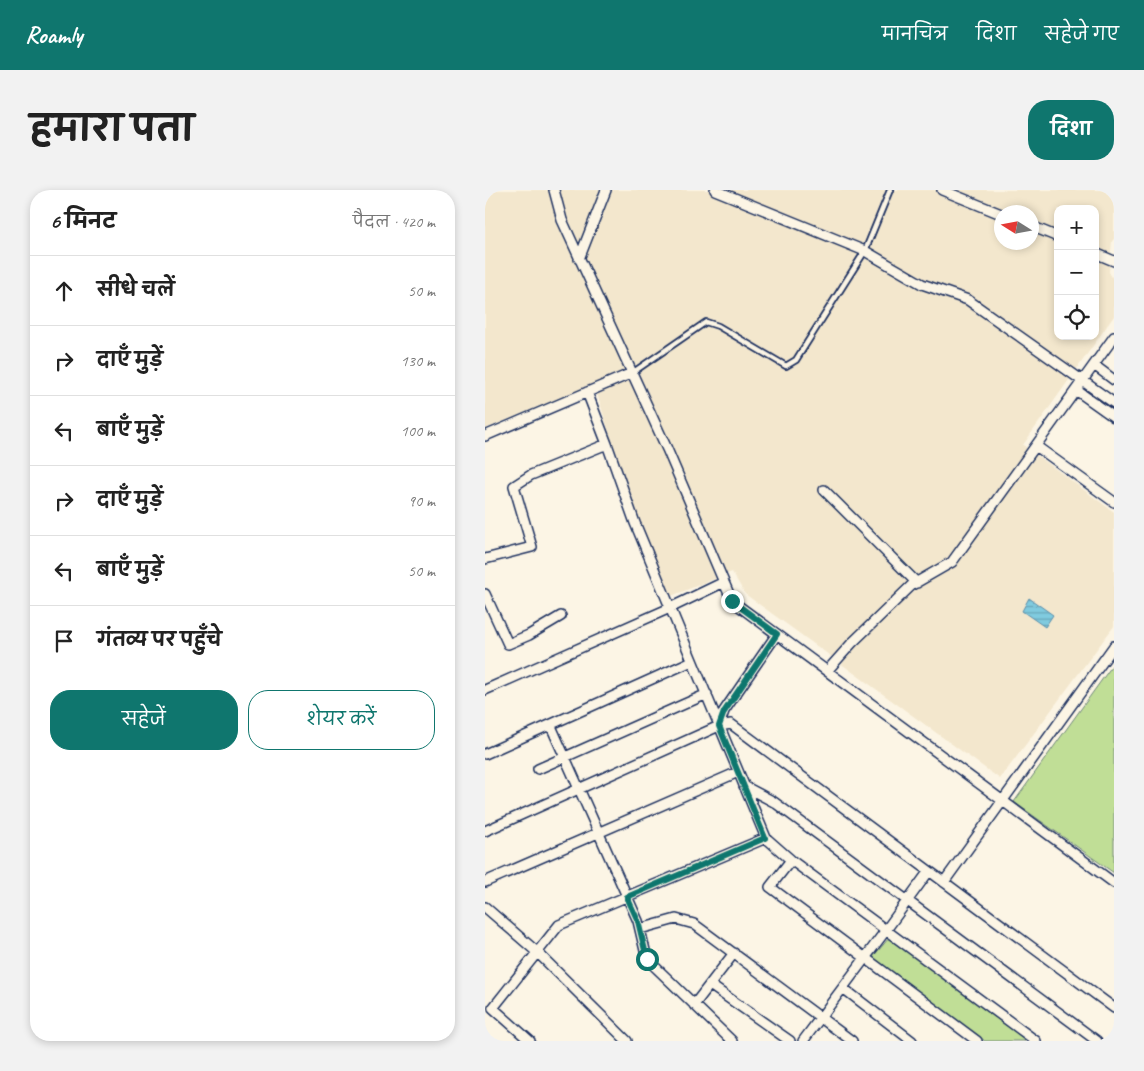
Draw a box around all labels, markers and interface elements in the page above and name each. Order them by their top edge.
text: Roamly [25,20,82,50]
text: मानचित्र [882,23,948,45]
text: दिशा [976,23,1016,45]
text: सहेजे गए [1044,23,1119,45]
button: दिशा [1028,100,1114,160]
text: हमारा पता [30,106,194,151]
north arrow [994,205,1039,250]
map controls [1054,205,1099,340]
button: + [1054,205,1099,250]
text: 6 मिनट [50,208,116,234]
text: पैदल · 420 m [353,212,435,232]
button: − [1054,250,1099,295]
icon: ahead [50,277,78,305]
text: सीधे चलें [97,278,175,302]
text: 50 m [408,281,435,301]
button: locate [1054,295,1099,340]
icon: right [50,347,78,375]
text: दाएँ मुड़ें [97,348,163,372]
text: 130 m [401,351,435,371]
icon: left [50,417,78,445]
text: बाएँ मुड़ें [97,418,163,442]
text: 100 m [401,421,435,441]
icon: right [50,487,78,515]
text: दाएँ मुड़ें [97,488,163,512]
text: 90 m [408,491,435,511]
icon: left [50,557,78,585]
text: बाएँ मुड़ें [97,558,163,582]
text: 50 m [408,561,435,581]
route end [721,590,744,613]
icon: arrive [50,627,78,655]
text: गंतव्य पर पहुँचे [97,628,222,652]
button: सहेजें [50,690,238,750]
button: शेयर करें [248,690,435,750]
route start [636,948,659,971]

